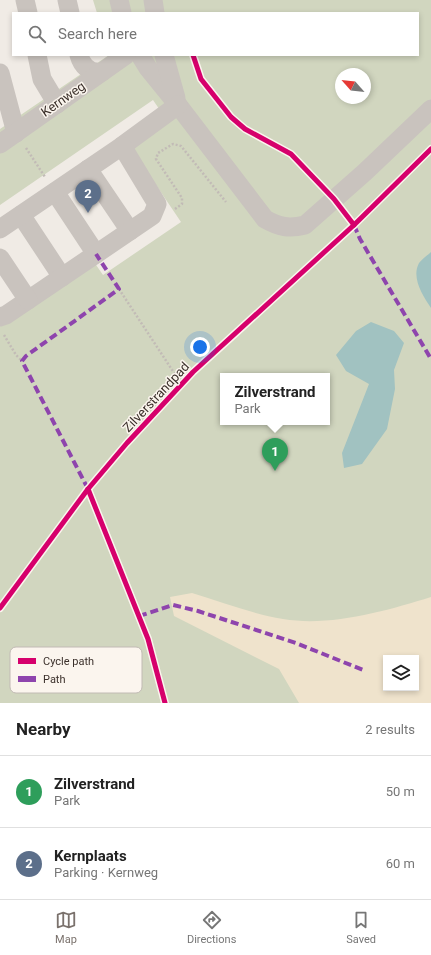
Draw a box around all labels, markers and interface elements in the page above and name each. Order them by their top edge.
search box [12,12,419,56]
icon: search [26,23,48,45]
text: Search here [58,25,137,43]
north arrow [335,68,371,104]
street label: Kernweg [38,78,88,120]
pin: 2 [75,180,101,213]
your location [190,337,210,357]
street label: Zilverstrandpad [120,359,192,435]
popup [220,373,330,425]
text: Zilverstrand [234,383,316,401]
text: Park [234,401,261,416]
pin: 1 [262,438,288,471]
legend [10,647,142,693]
text: Cycle path [43,655,94,668]
map controls [383,655,419,691]
button: layers [383,655,419,691]
text: Path [43,673,66,686]
text: Nearby [16,719,71,739]
text: 2 results [365,722,415,737]
text: Zilverstrand [54,775,135,793]
text: 1 [25,784,33,799]
text: 50 m [386,784,415,799]
text: Park [54,793,80,808]
text: Kernplaats [54,847,127,865]
text: 2 [25,856,33,871]
text: 60 m [386,856,415,871]
text: Parking · Kernweg [54,865,158,880]
tab: Map [55,909,77,946]
tab: Directions [187,909,236,946]
tab: Saved [346,909,376,946]

